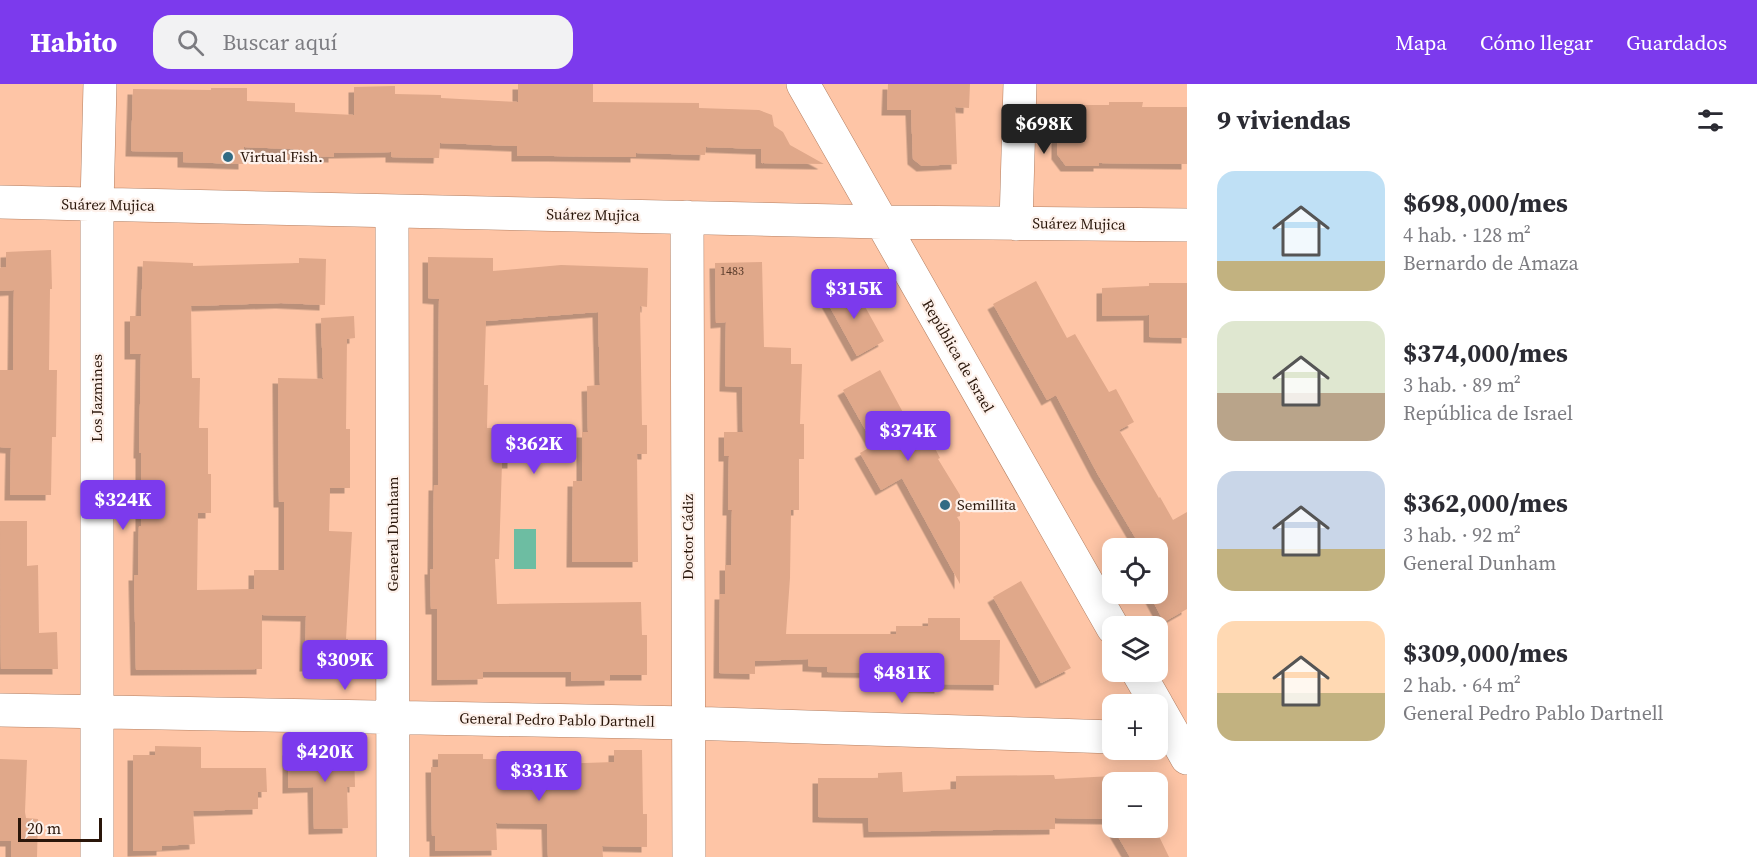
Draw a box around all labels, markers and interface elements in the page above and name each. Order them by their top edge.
search box [153,15,573,69]
text: Habito [30,23,117,61]
icon: search [174,26,207,59]
text: Buscar aquí [222,27,337,57]
text: Mapa [1395,28,1447,57]
text: Cómo llegar [1480,28,1593,57]
text: Guardados [1626,28,1727,57]
text: 9 viviendas [1217,102,1351,138]
pin: $698K [1002,104,1086,155]
icon: filters [1694,104,1727,137]
text: $698K [1015,109,1073,137]
place label: Virtual Fish. [240,146,323,167]
marker: Virtual Fish. [221,150,235,164]
text: $698,000/mes [1403,185,1568,221]
street label: Suárez Mujica [61,193,155,216]
icon: home [1265,195,1337,267]
street label: Suárez Mujica [546,203,640,226]
street label: Suárez Mujica [1032,212,1126,235]
text: 4 hab. · 128 m² [1403,221,1531,249]
text: Bernardo de Amaza [1403,249,1579,277]
house number: 1483 [720,263,744,279]
pin: $315K [812,269,896,320]
text: $315K [825,274,883,302]
street label: República de Israel [917,295,1000,417]
text: $374,000/mes [1403,335,1568,371]
icon: home [1265,345,1337,417]
street label: Los Jazmines [86,354,107,442]
text: 3 hab. · 89 m² [1403,371,1521,399]
text: República de Israel [1403,399,1573,427]
pin: $374K [866,411,950,462]
text: $374K [879,416,937,444]
pin: $362K [492,424,576,475]
text: $362K [505,429,563,457]
street label: General Dunham [382,476,403,591]
pin: $324K [81,480,165,531]
text: $324K [94,485,152,513]
text: $362,000/mes [1403,485,1568,521]
street label: Doctor Cádiz [677,494,698,580]
place label: Semillita [957,494,1017,515]
icon: home [1265,495,1337,567]
marker: Semillita [938,498,952,512]
text: 3 hab. · 92 m² [1403,521,1521,549]
map controls [1102,538,1168,838]
button: locate [1102,538,1168,604]
text: General Dunham [1403,549,1556,577]
button: layers [1102,616,1168,682]
text: $309,000/mes [1403,635,1568,671]
pin: $309K [303,640,387,691]
text: $309K [316,645,374,673]
icon: home [1265,645,1337,717]
pin: $481K [860,653,944,704]
text: $481K [873,658,931,686]
text: 2 hab. · 64 m² [1403,671,1521,699]
button: + [1102,694,1168,760]
text: General Pedro Pablo Dartnell [1403,699,1664,727]
street label: General Pedro Pablo Dartnell [459,707,655,732]
pin: $420K [283,732,367,783]
text: $420K [296,737,354,765]
pin: $331K [497,751,581,802]
text: $331K [510,756,568,784]
button: − [1102,772,1168,838]
scale bar [18,815,102,842]
text: 20 m [27,817,61,839]

